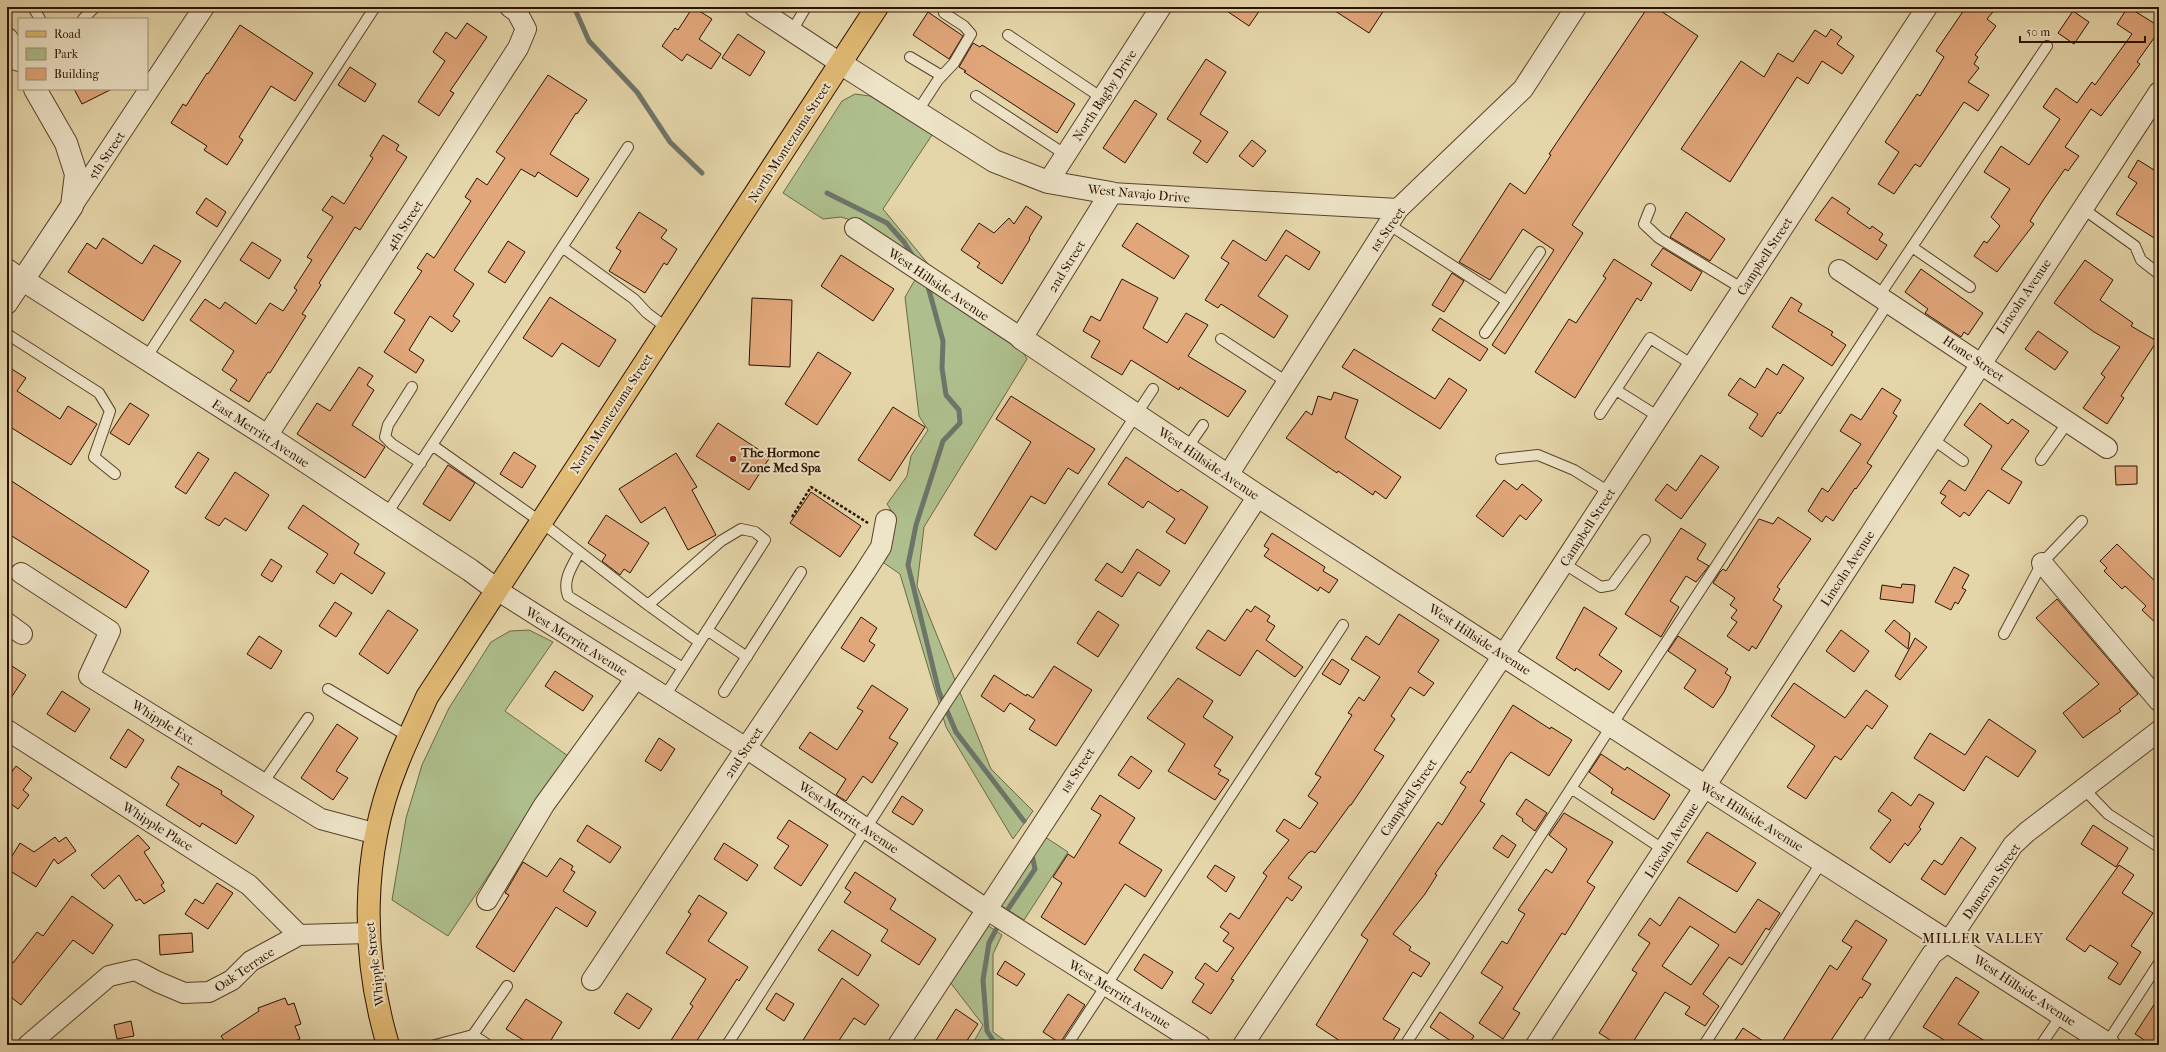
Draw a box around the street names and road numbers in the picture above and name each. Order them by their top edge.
street label: North Bagby Drive [1069,46,1140,144]
street label: North Montezuma Street [745,79,834,205]
street label: 5th Street [85,128,128,182]
street label: West Navajo Drive [1086,181,1191,205]
street label: 4th Street [383,197,426,253]
street label: 1st Street [1367,204,1408,255]
street label: Campbell Street [1734,214,1795,298]
street label: 2nd Street [1045,237,1088,295]
street label: West Hillside Avenue [884,244,993,324]
street label: Lincoln Avenue [1993,255,2054,337]
street label: Home Street [1940,332,2008,385]
street label: North Montezuma Street [567,350,656,476]
street label: East Merritt Avenue [209,396,313,471]
street label: West Hillside Avenue [1154,423,1263,503]
street label: Campbell Street [1557,485,1618,569]
street label: Lincoln Avenue [1817,527,1878,609]
street label: West Hillside Avenue [1425,600,1534,678]
street label: West Merritt Avenue [522,603,631,679]
street label: Whipple Ext. [128,696,198,748]
street label: 2nd Street [721,724,766,781]
street label: 1st Street [1057,744,1098,796]
street label: Campbell Street [1377,755,1440,839]
street label: West Merritt Avenue [795,778,902,857]
street label: West Hillside Avenue [1697,778,1807,855]
street label: Whipple Place [119,798,196,854]
street label: Lincoln Avenue [1641,799,1702,881]
street label: Dameron Street [1960,840,2023,922]
street label: Whipple Street [362,921,387,1008]
street label: Oak Terrace [211,944,278,995]
street label: West Hillside Avenue [1970,951,2079,1029]
street label: West Merritt Avenue [1065,956,1174,1032]

